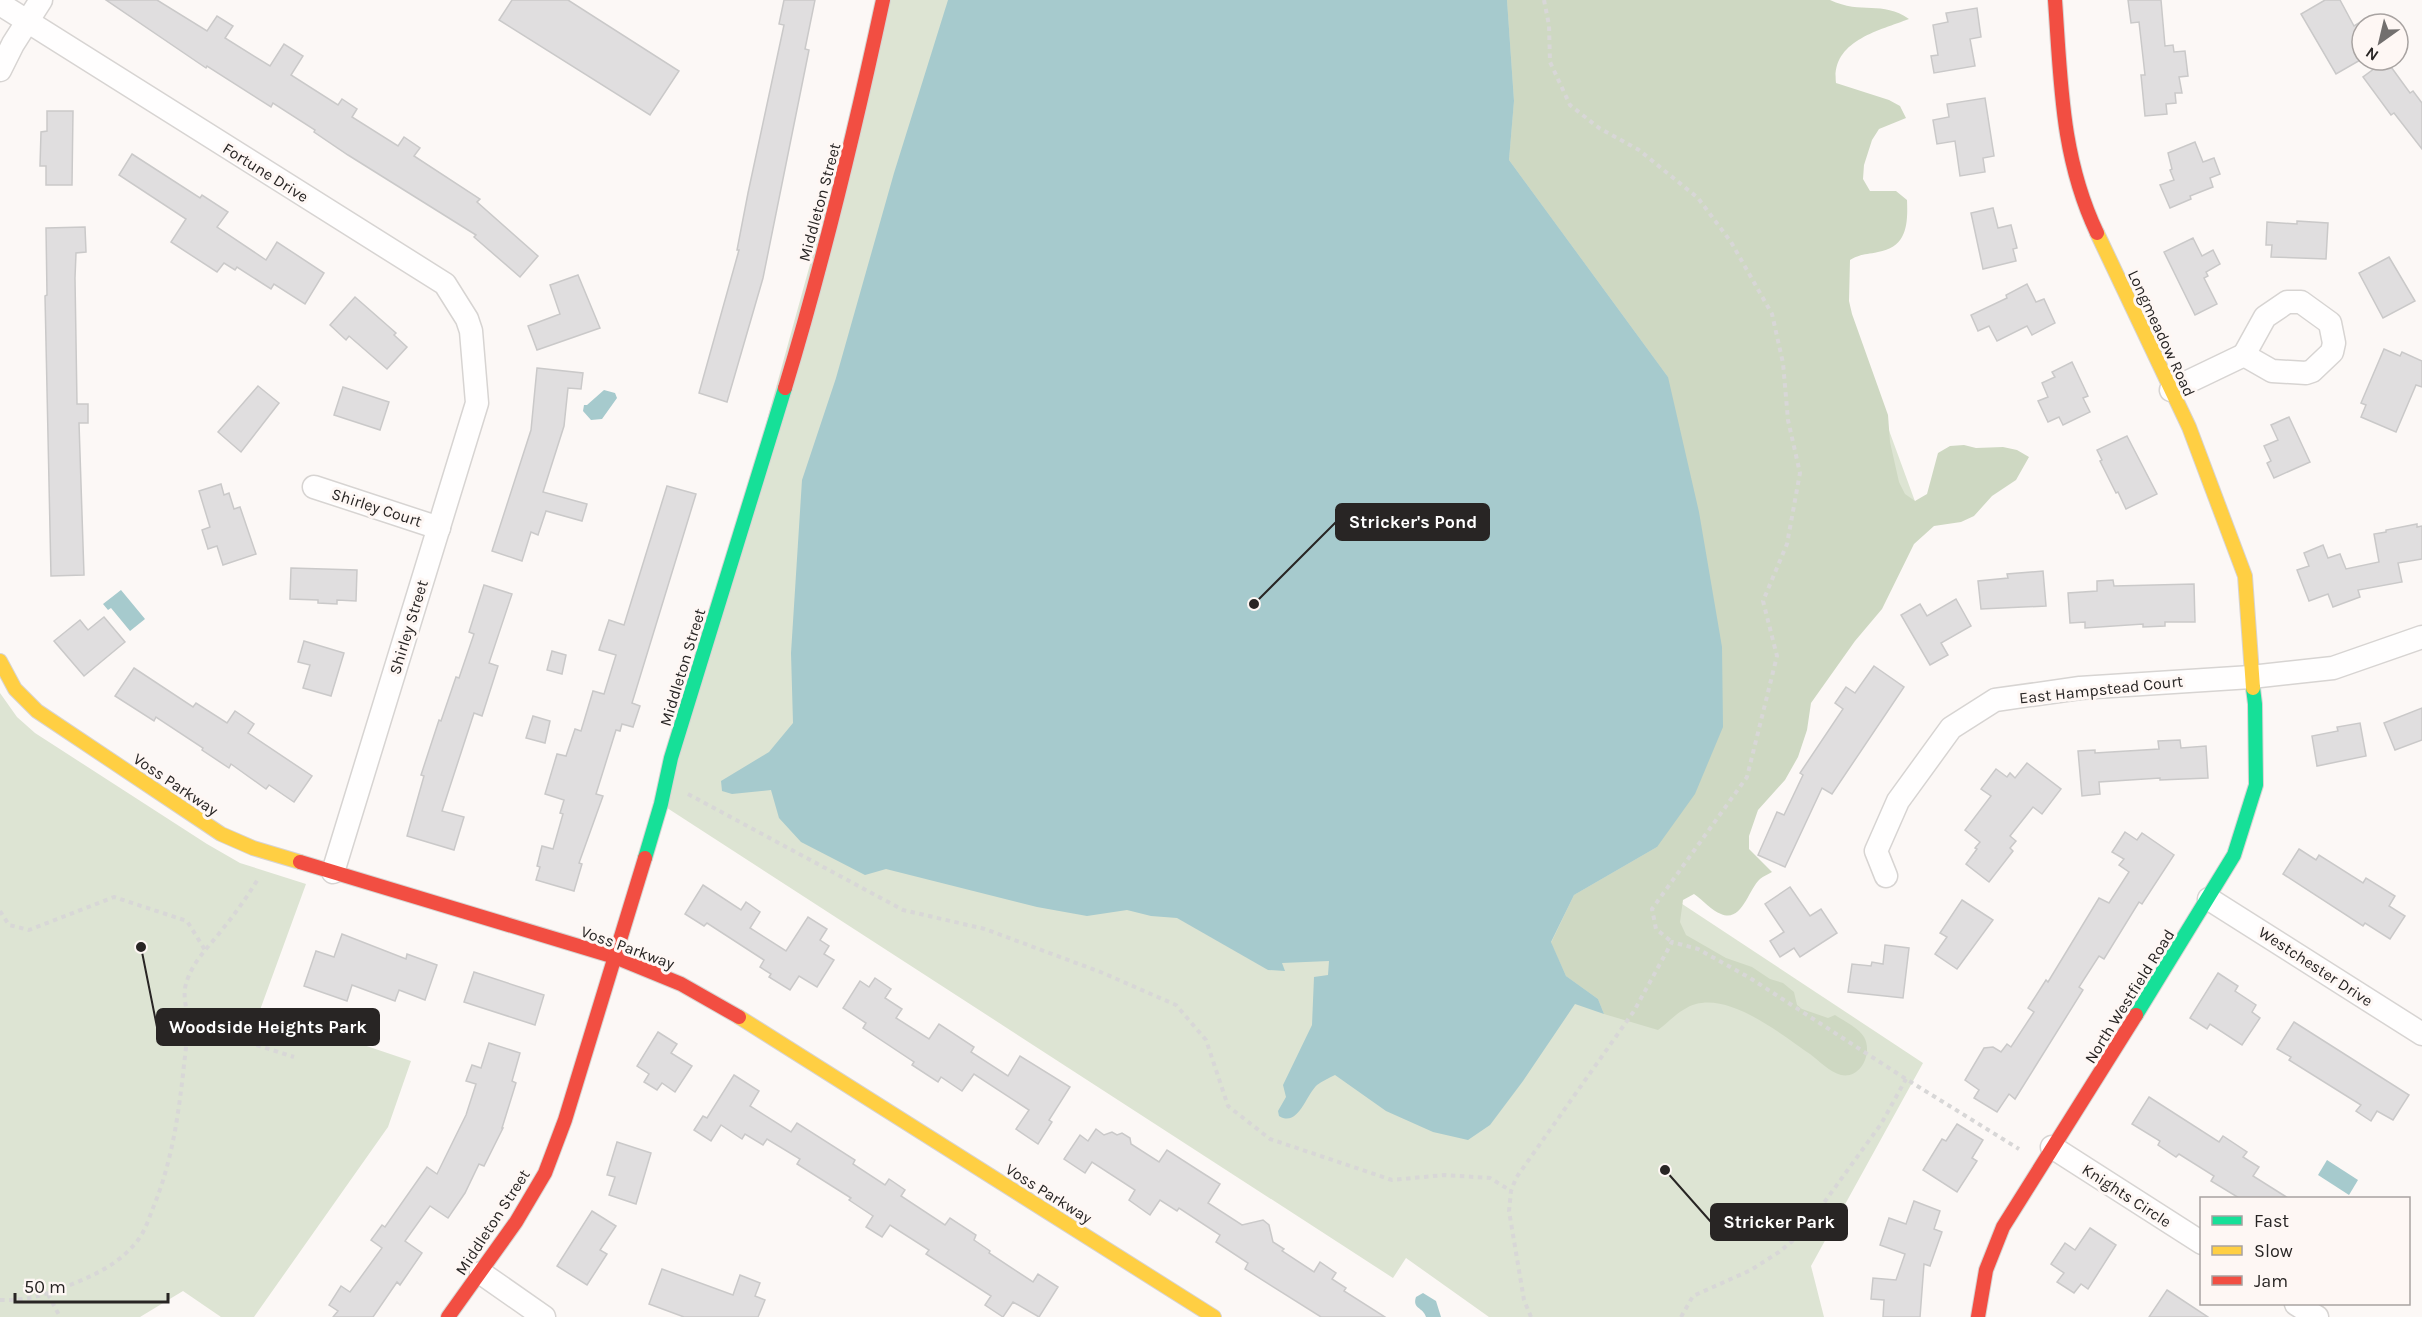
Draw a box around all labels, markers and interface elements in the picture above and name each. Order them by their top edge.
north arrow [2350,12,2410,72]
text: N [2362,43,2382,65]
street label: Fortune Drive [219,139,312,206]
street label: Middleton Street [795,141,844,264]
street label: Longmeadow Road [2124,267,2199,399]
street label: Shirley Court [329,484,424,531]
callout: Stricker's Pond [1336,504,1489,540]
text: Stricker's Pond [1349,511,1477,533]
street label: Shirley Street [385,578,432,677]
street label: Middleton Street [656,606,709,728]
street label: East Hampstead Court [2018,671,2184,708]
street label: Voss Parkway [130,749,222,820]
street label: Voss Parkway [578,922,678,973]
street label: Westchester Drive [2255,922,2376,1010]
street label: North Westfield Road [2080,926,2178,1067]
callout: Woodside Heights Park [157,1009,379,1045]
text: Woodside Heights Park [169,1016,367,1038]
street label: Voss Parkway [1002,1159,1096,1228]
street label: Knights Circle [2079,1160,2175,1231]
street label: Middleton Street [451,1166,534,1279]
legend [2200,1197,2410,1305]
callout: Stricker Park [1711,1204,1847,1240]
text: Fast [2254,1210,2289,1232]
text: Stricker Park [1723,1211,1835,1233]
text: Slow [2254,1240,2293,1262]
scale bar [15,1266,168,1304]
text: Jam [2254,1270,2288,1292]
text: 50 m [24,1276,66,1298]

